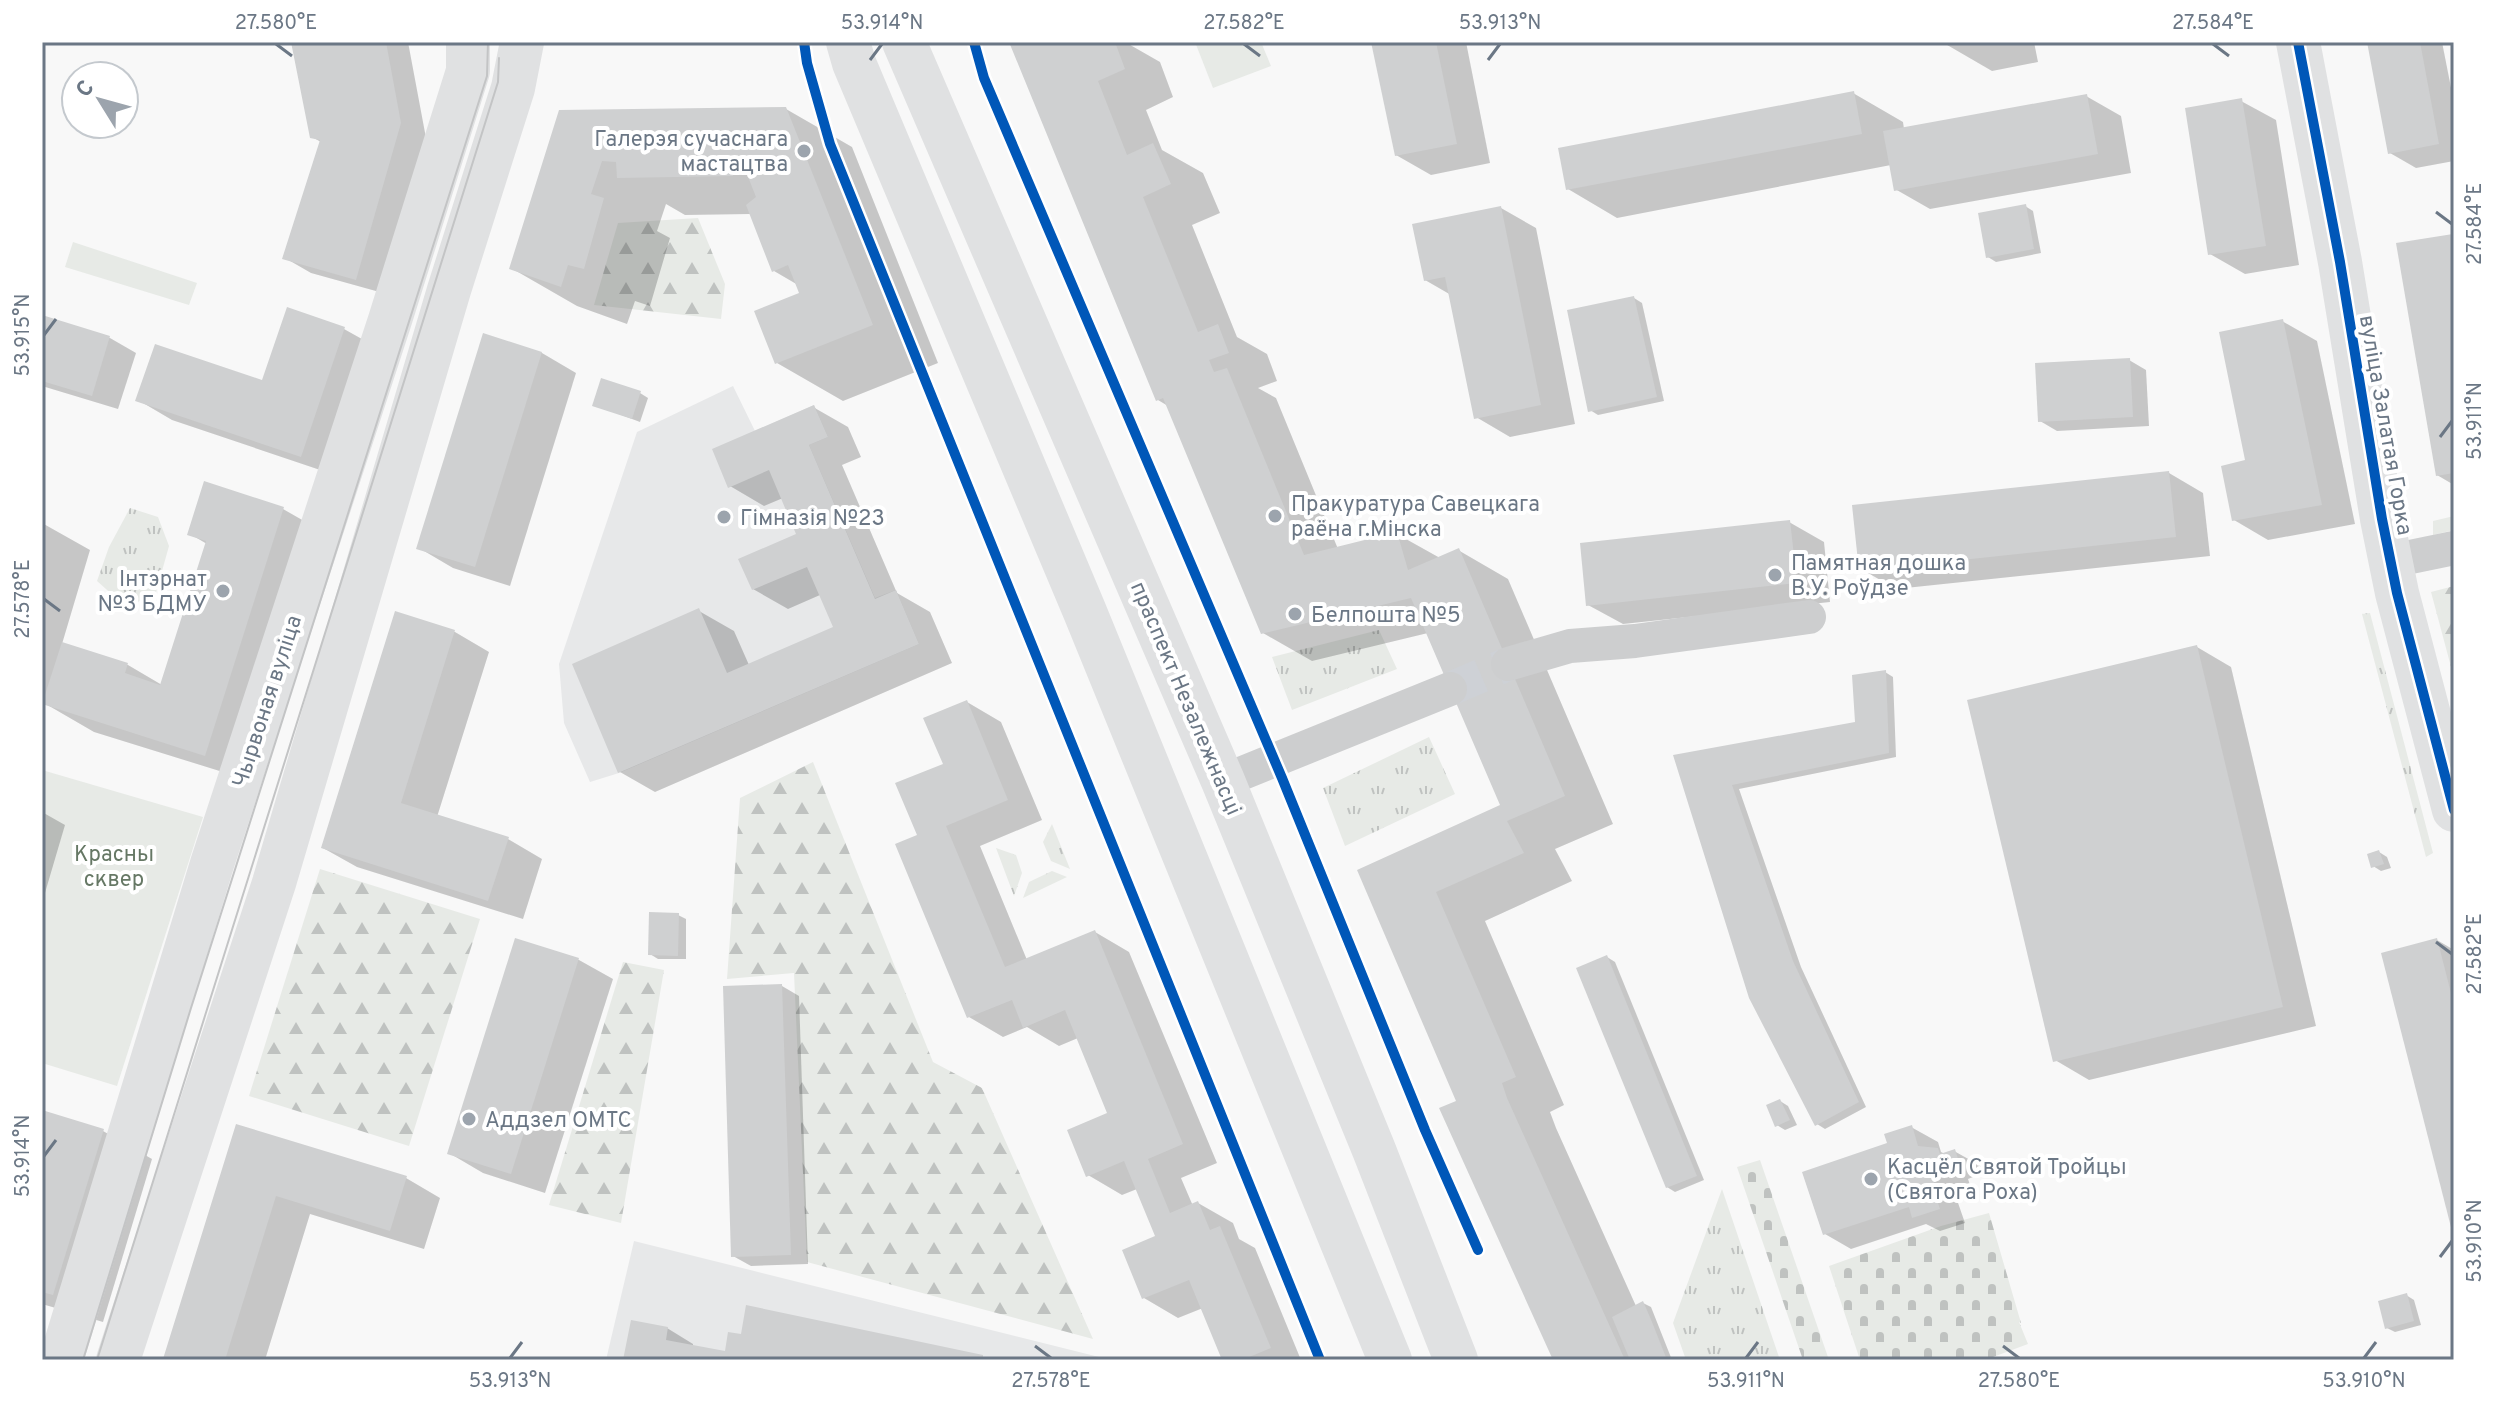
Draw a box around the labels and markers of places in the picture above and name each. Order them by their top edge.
place label: Галерэя сучаснага мастацтва [594,127,788,179]
marker: Галерэя сучаснага мастацтва [795,142,813,160]
place label: Пракуратура Савецкага раёна г.Мінска [1291,492,1540,544]
place label: Гімназія №23 [740,506,885,533]
marker: Пракуратура Савецкага раёна г.Мінска [1266,507,1284,525]
marker: Гімназія №23 [715,508,733,526]
place label: Памятная дошка В.У. Роўдзе [1791,551,1966,603]
marker: Памятная дошка В.У. Роўдзе [1766,566,1784,584]
place label: Інтэрнат №3 БДМУ [98,567,207,619]
marker: Інтэрнат №3 БДМУ [214,582,232,600]
place label: Белпошта №5 [1311,603,1461,630]
marker: Белпошта №5 [1286,605,1304,623]
place label: Аддзел ОМТС [485,1108,632,1135]
marker: Аддзел ОМТС [460,1110,478,1128]
place label: Касцёл Святой Тройцы (Святога Роха) [1887,1155,2127,1207]
marker: Касцёл Святой Тройцы (Святога Роха) [1862,1170,1880,1188]

